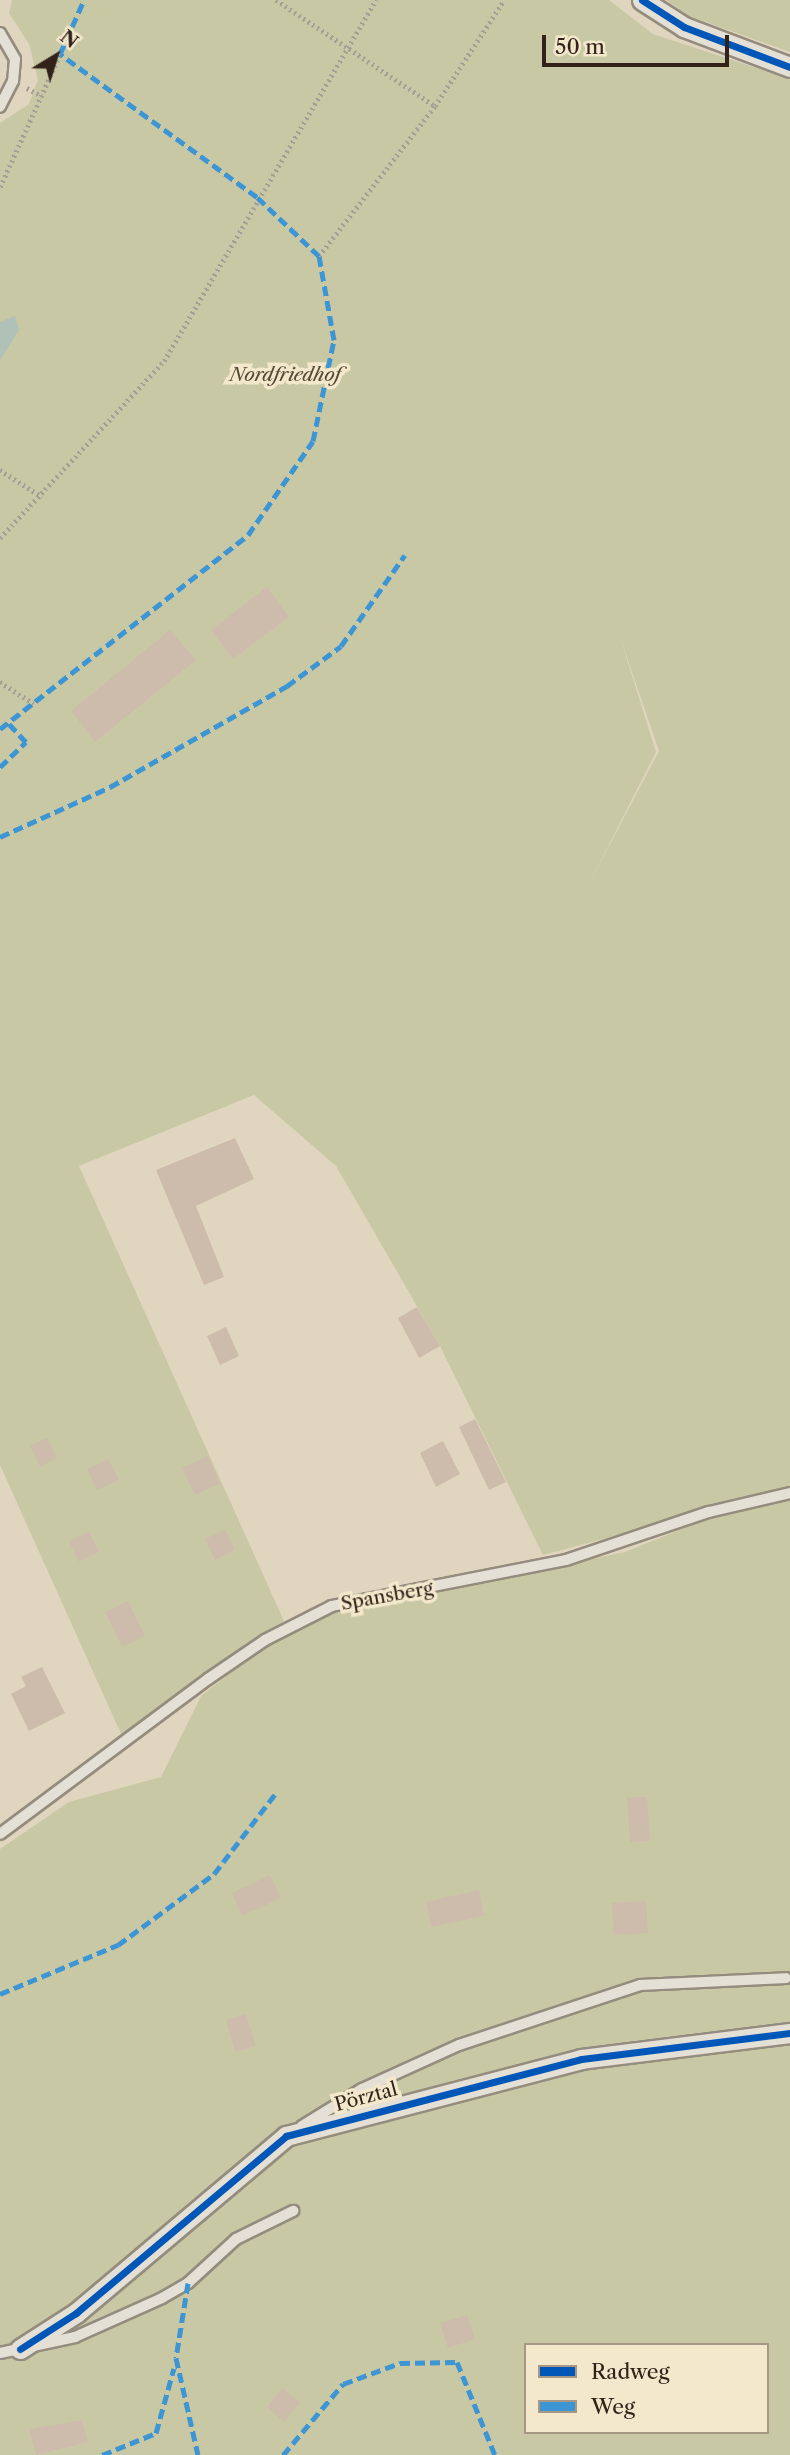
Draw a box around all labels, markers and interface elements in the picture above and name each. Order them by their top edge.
north arrow [21,21,91,91]
scale bar [545,21,732,65]
text: N [56,25,83,53]
text: 50 m [555,34,605,59]
park label: Nordfriedhof [229,364,341,386]
street label: Spansberg [339,1577,435,1615]
street label: Pörztal [332,2078,400,2116]
legend [524,2343,769,2434]
text: Radweg [591,2359,670,2384]
text: Weg [591,2394,635,2419]

